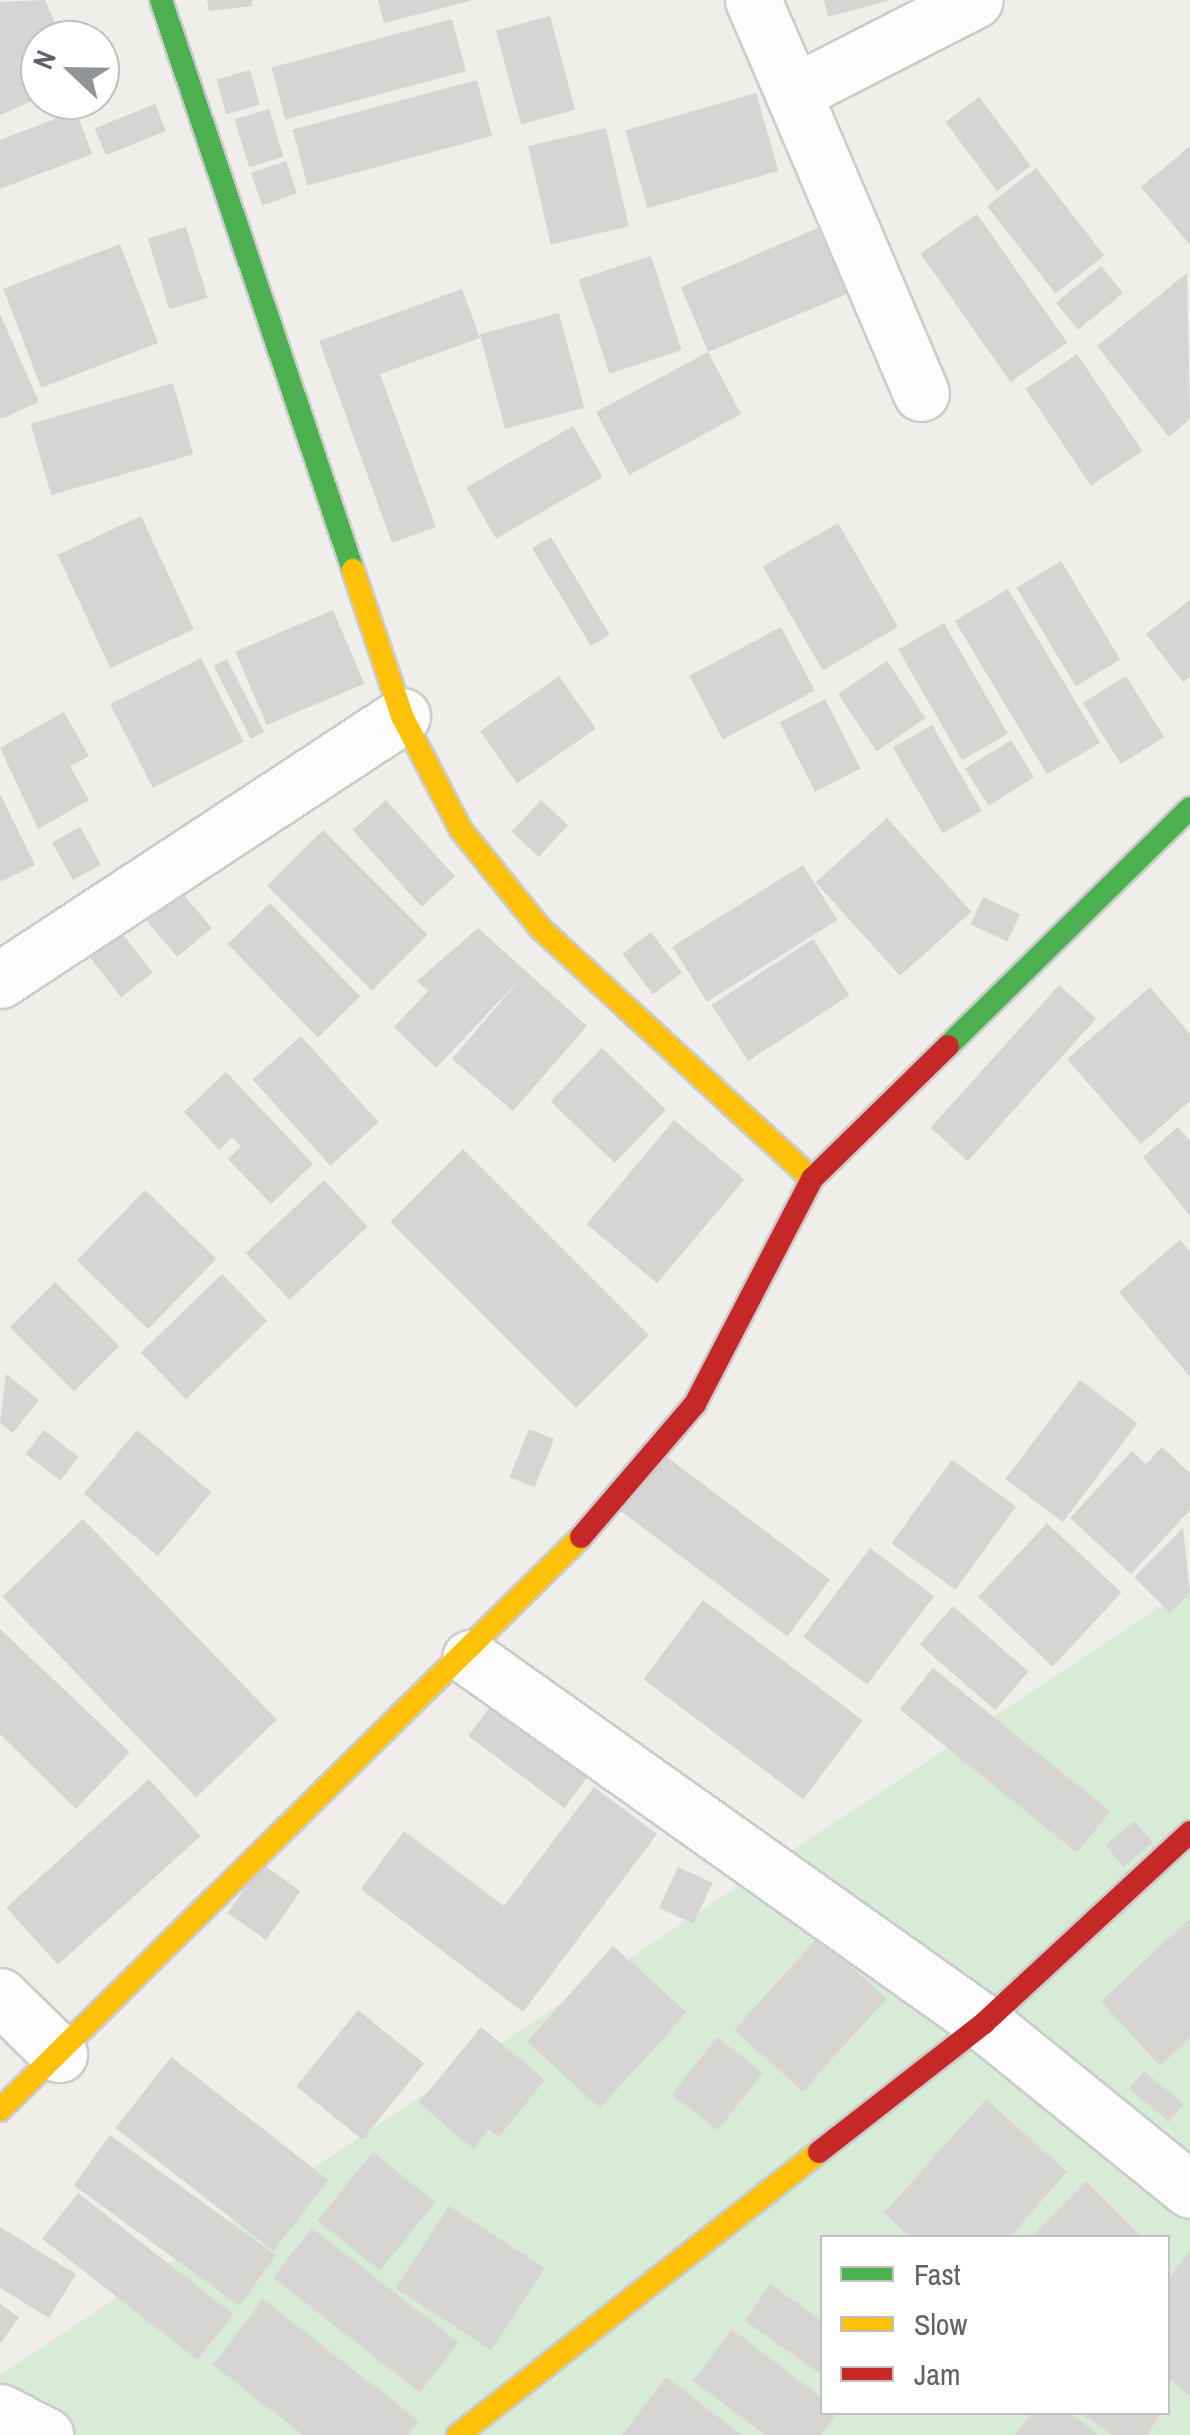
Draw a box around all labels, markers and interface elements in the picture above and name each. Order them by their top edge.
north arrow [20,20,120,120]
text: N [23,45,65,74]
legend [820,2235,1170,2415]
text: Fast [914,2254,961,2294]
text: Slow [914,2304,967,2344]
text: Jam [914,2354,960,2394]

